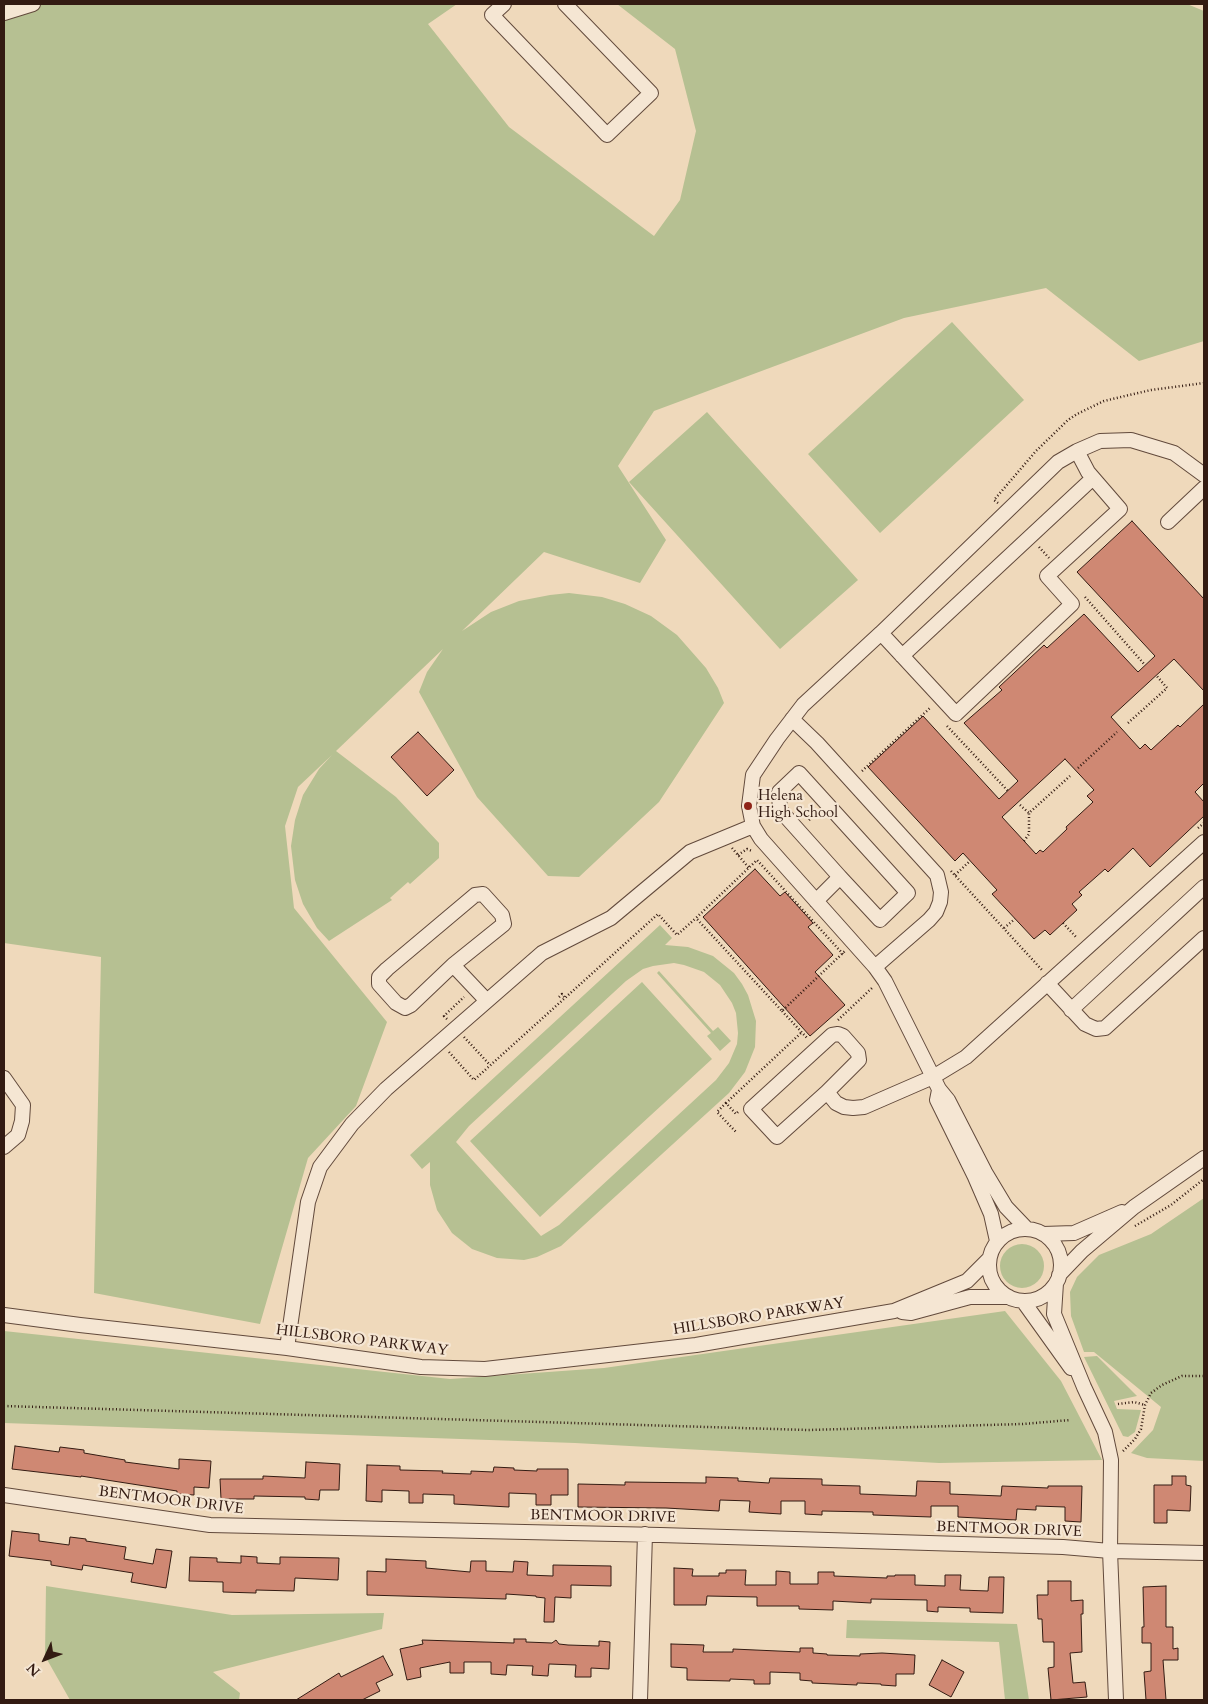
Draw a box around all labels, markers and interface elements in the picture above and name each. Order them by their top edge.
place label: Helena High School [758,788,838,823]
marker: Helena High School [742,800,754,812]
street label: HILLSBORO PARKWAY [672,1295,846,1339]
street label: HILLSBORO PARKWAY [275,1322,449,1360]
street label: BENTMOOR DRIVE [98,1483,244,1519]
street label: BENTMOOR DRIVE [530,1507,676,1527]
street label: BENTMOOR DRIVE [936,1518,1082,1542]
north arrow [20,1634,70,1684]
text: N [23,1659,45,1680]

